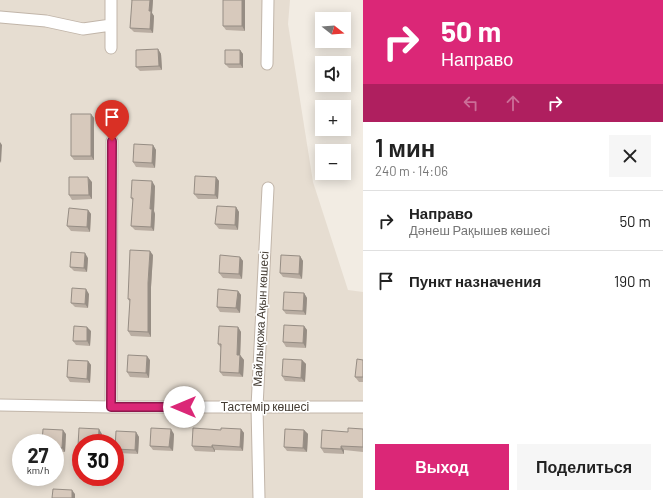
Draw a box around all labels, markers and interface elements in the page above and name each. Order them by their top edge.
north arrow [315,12,351,48]
map controls [315,12,351,180]
text: 50 m [441,14,501,48]
icon: right [375,16,427,68]
text: Направо [441,48,513,70]
button: sound [315,56,351,92]
icon: left [460,92,482,114]
icon: ahead [502,92,524,114]
icon: right [544,92,566,114]
pin [95,100,129,141]
button: + [315,100,351,136]
icon: arrive [101,106,123,128]
text: 1 мин [375,133,435,162]
button: close [609,135,651,177]
button: − [315,144,351,180]
text: 240 m · 14:06 [375,163,448,179]
text: Направо [409,204,473,222]
icon: right [375,210,397,232]
text: 50 m [619,212,651,230]
text: Дәнеш Рақышев көшесі [409,222,550,238]
street label: Майлықожа Ақын көшесі [249,251,272,387]
icon: arrive [375,270,397,292]
text: Пункт назначения [409,272,541,290]
text: 190 m [614,272,651,290]
position arrow [163,386,205,428]
street label: Тастемір көшесі [221,399,309,414]
speed limit sign: 30 [72,434,124,486]
text: 27 [27,443,49,467]
button: Выход [375,444,509,490]
button: Поделиться [517,444,651,490]
text: km/h [27,464,49,476]

